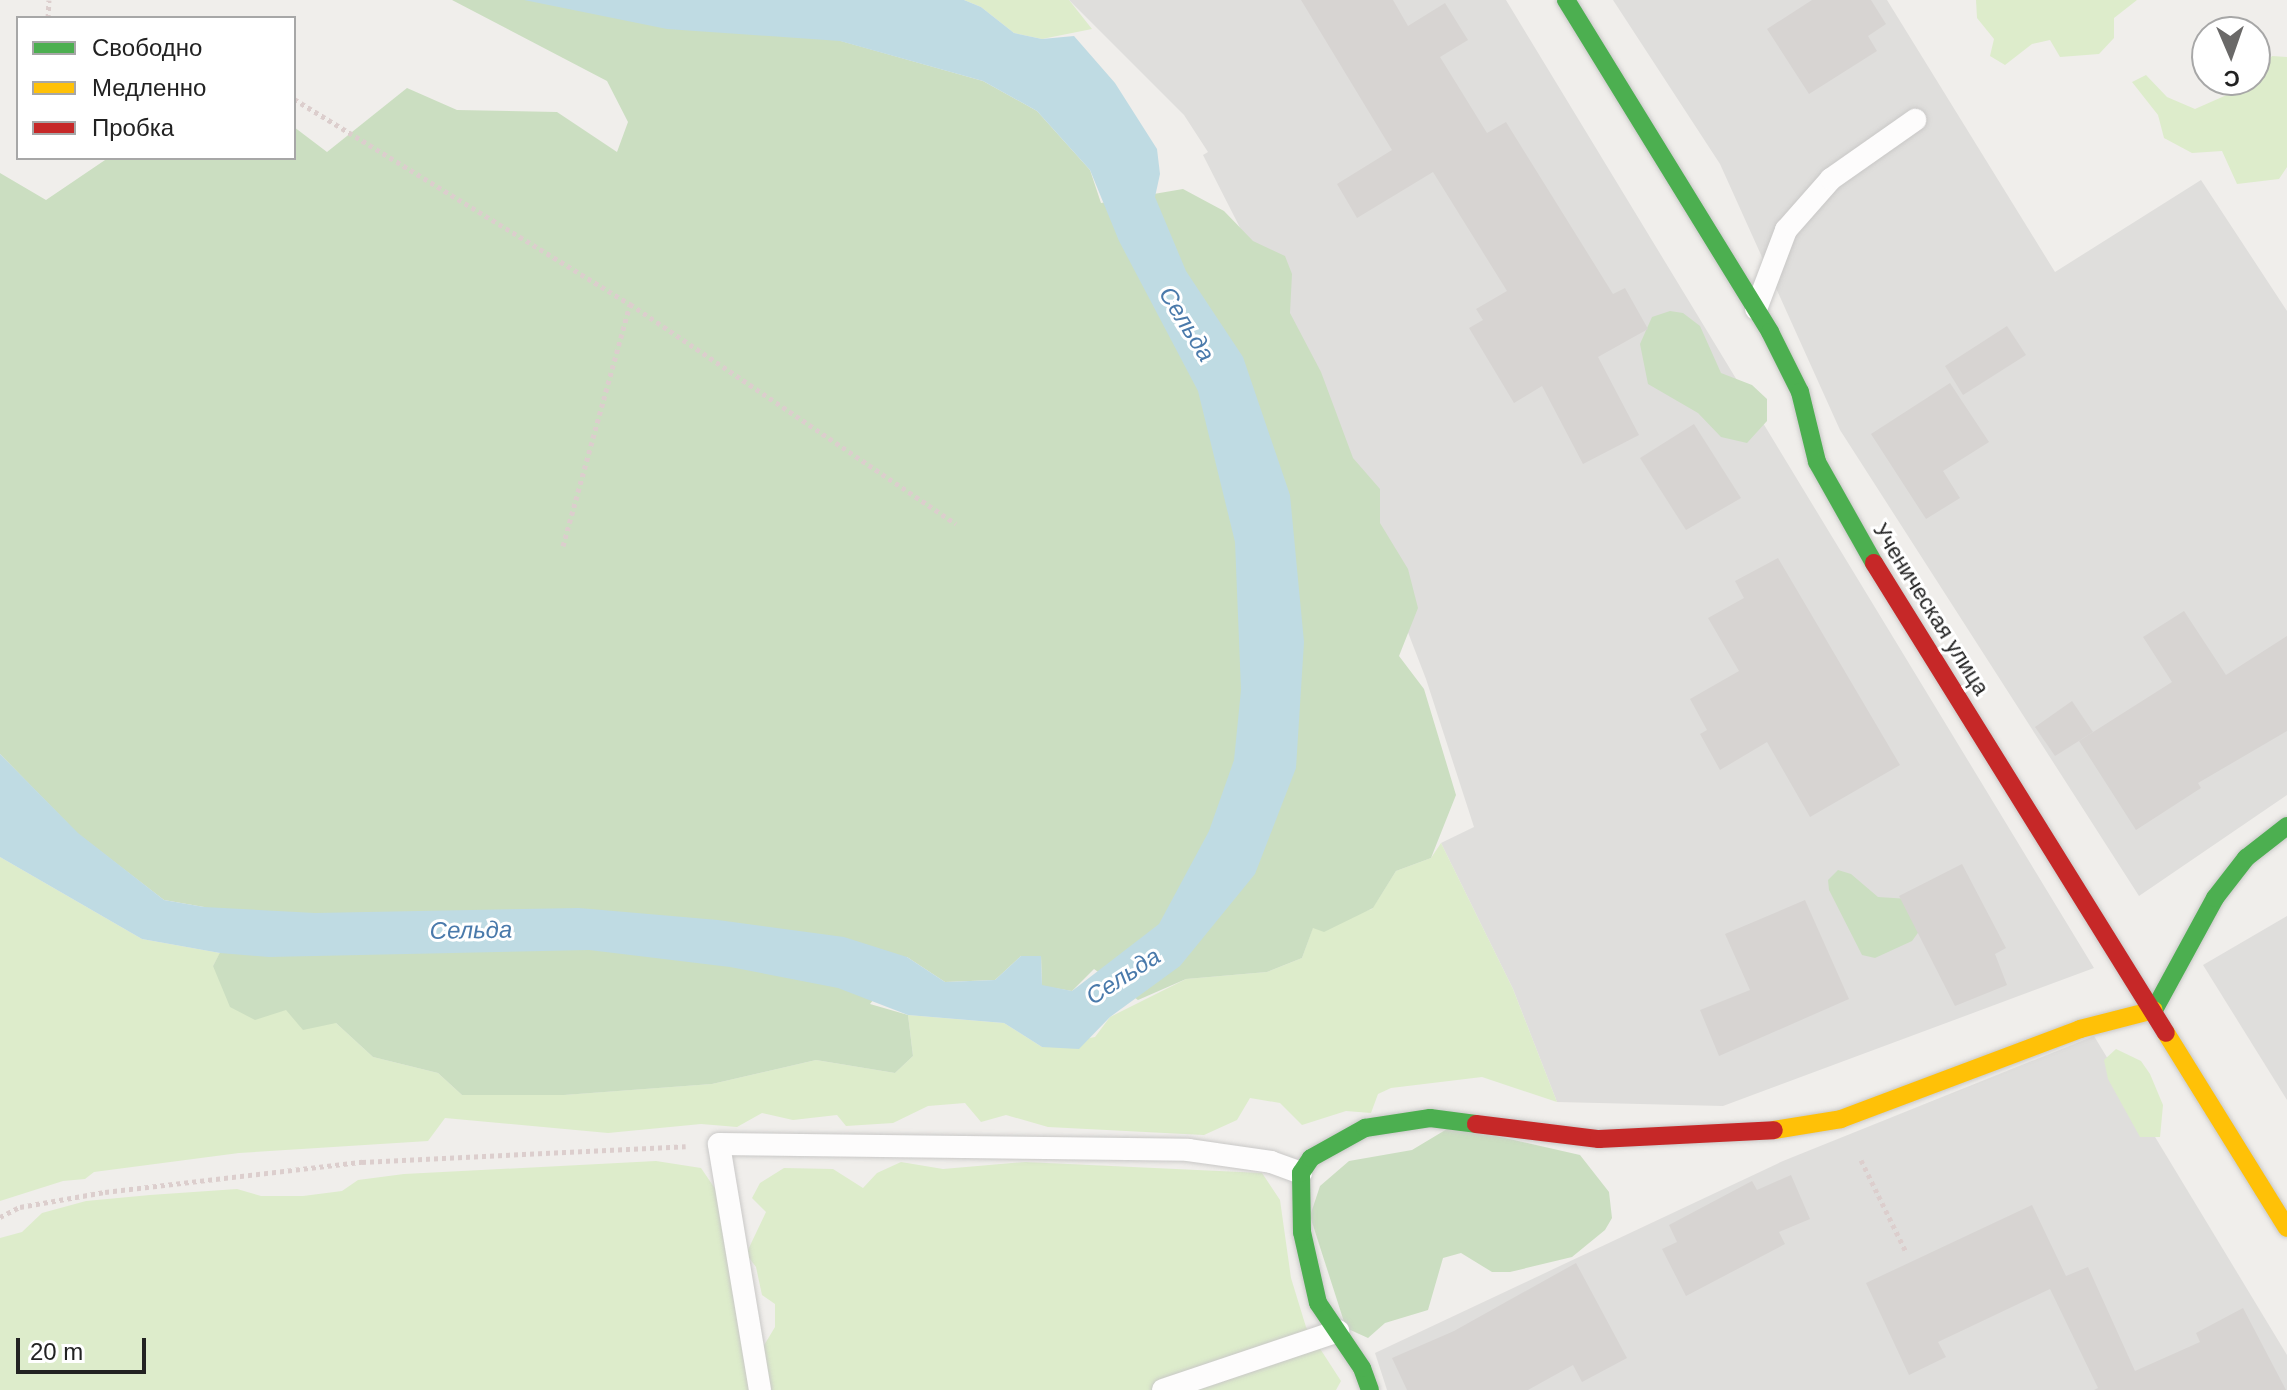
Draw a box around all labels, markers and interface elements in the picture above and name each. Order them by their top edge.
legend [16,16,296,160]
north arrow [2191,16,2271,96]
text: Свободно [92,34,202,61]
text: С [2223,66,2240,91]
text: Медленно [92,74,206,101]
text: Пробка [92,114,174,141]
water label: Сельда [1153,281,1221,367]
street label: Ученическая улица [1867,518,1995,700]
water label: Сельда [429,915,513,945]
water label: Сельда [1080,941,1166,1011]
scale bar [20,1322,150,1372]
text: 20 m [30,1338,83,1365]

